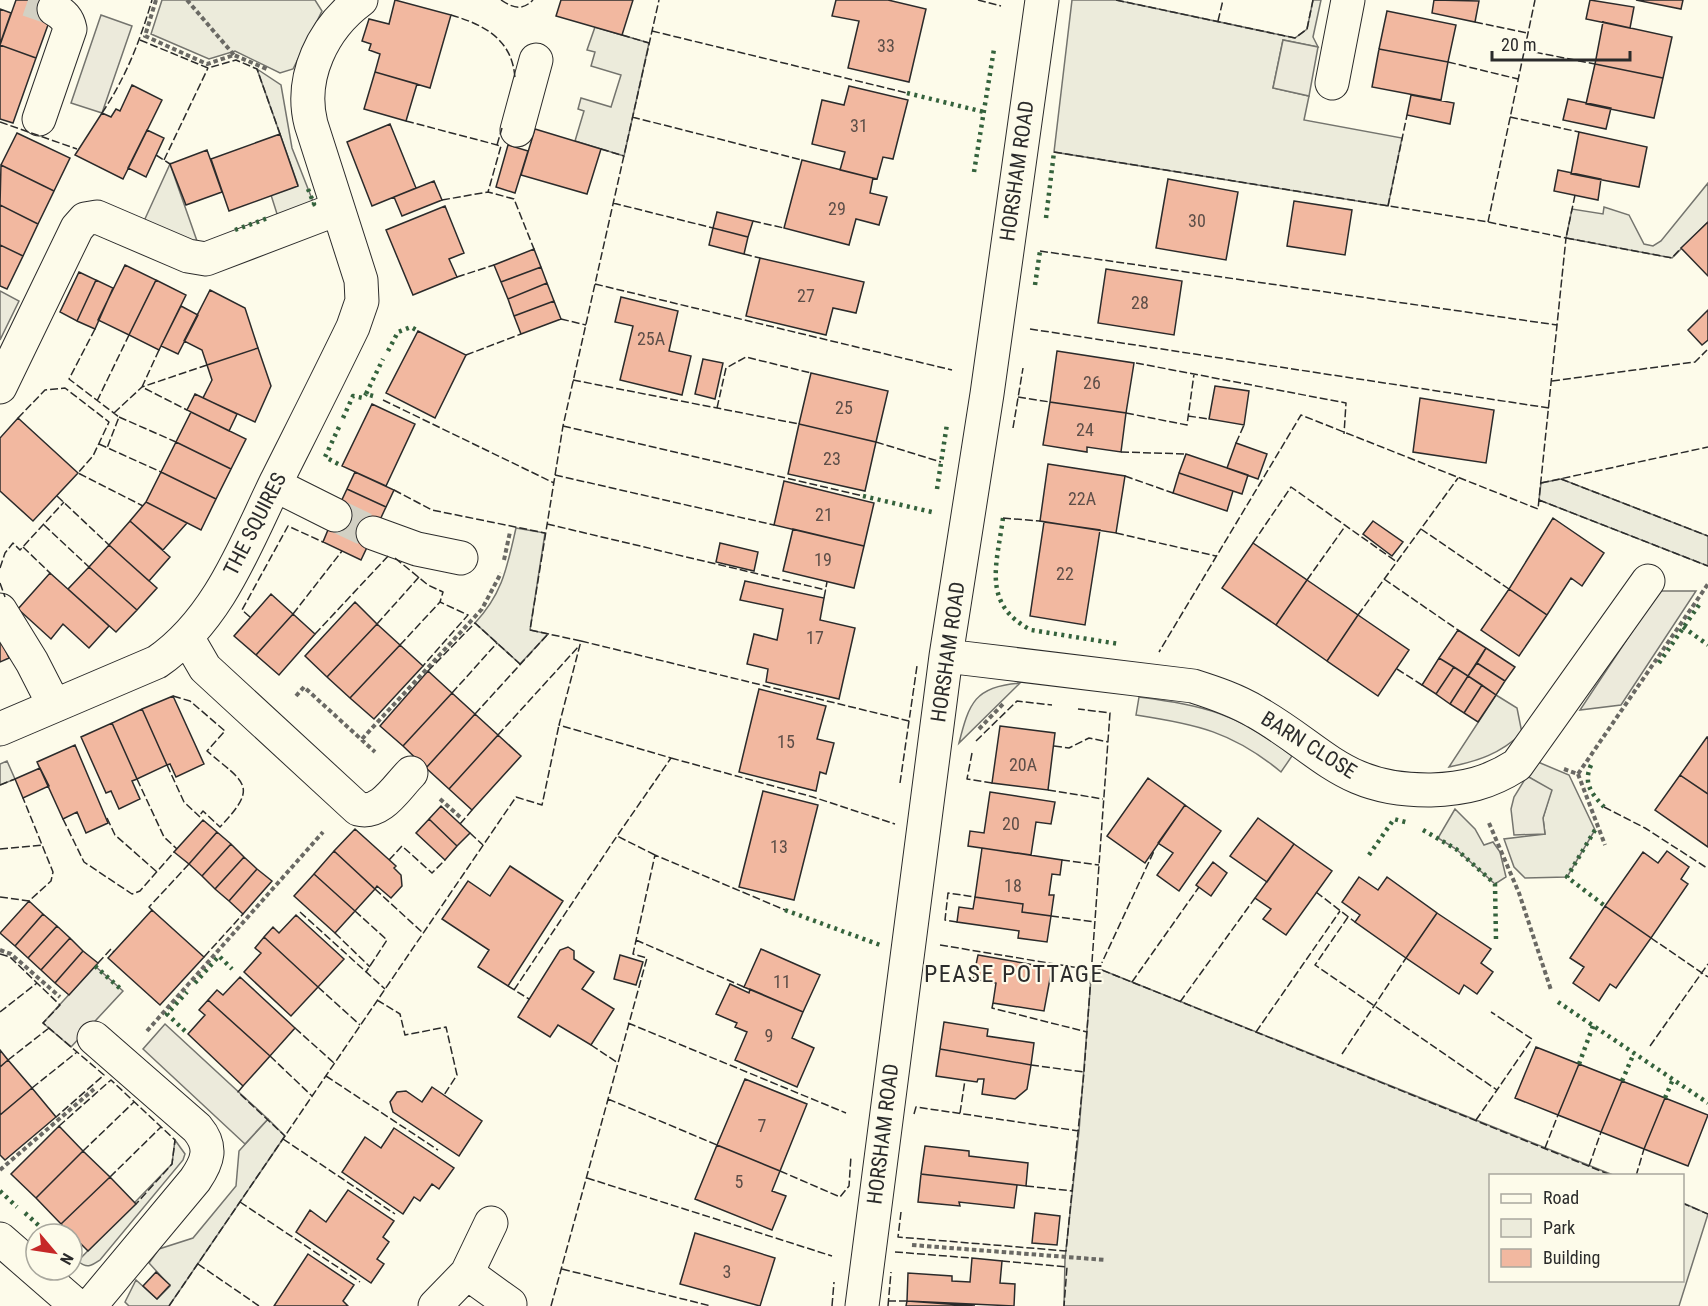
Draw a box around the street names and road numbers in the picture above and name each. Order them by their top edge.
street label: HORSHAM ROAD [995,99,1039,243]
street label: THE SQUIRES [219,468,291,579]
street label: HORSHAM ROAD [926,580,970,724]
street label: BARN CLOSE [1257,706,1361,784]
street label: HORSHAM ROAD [862,1062,904,1206]

